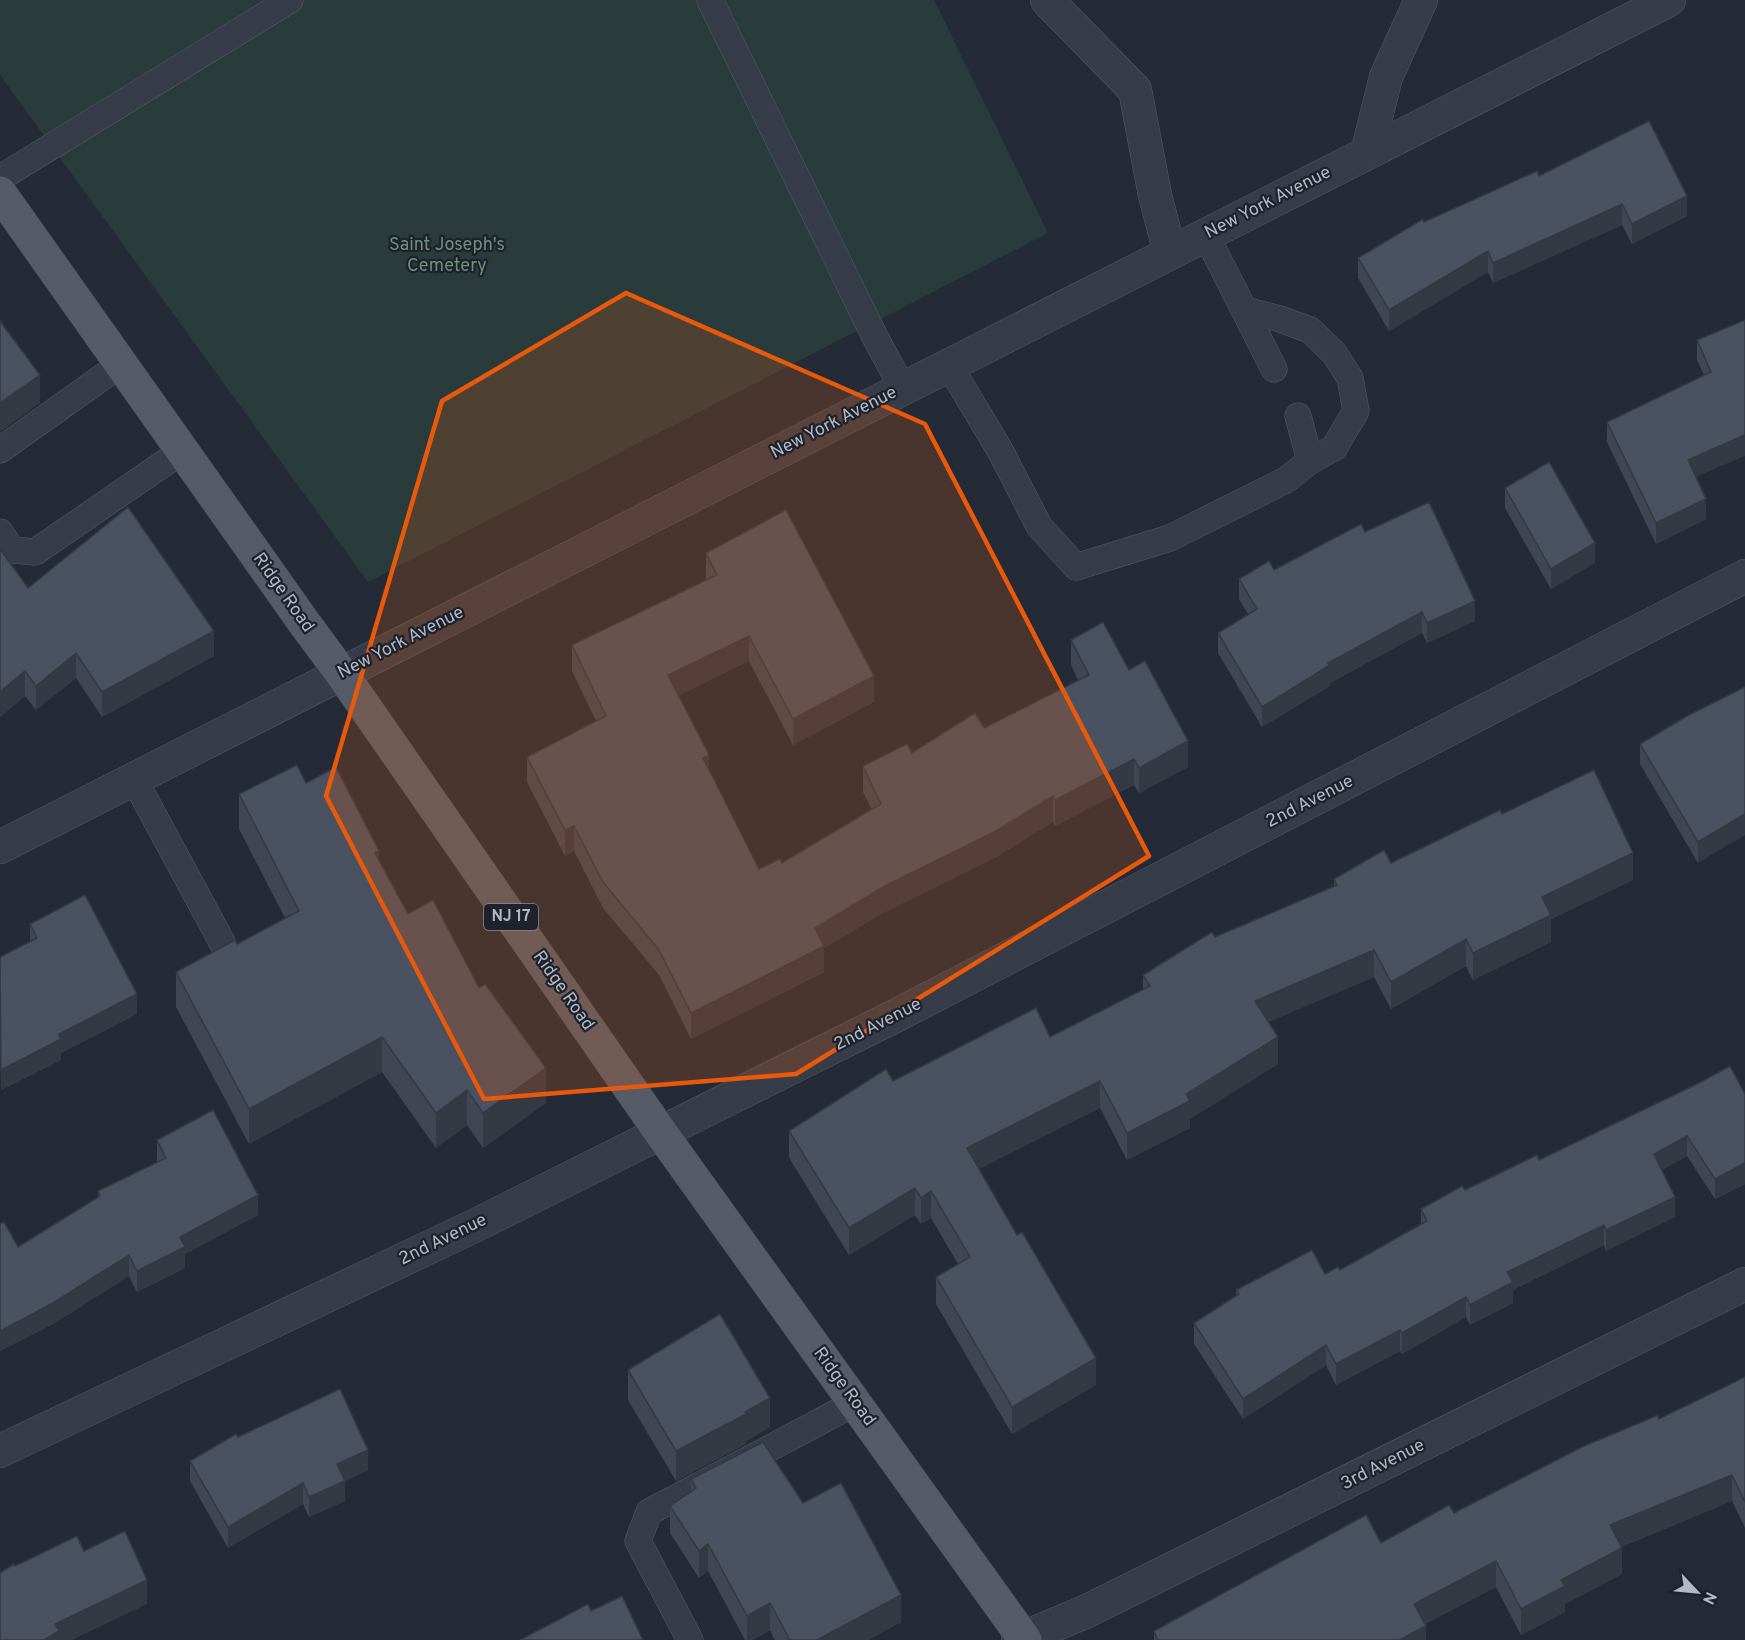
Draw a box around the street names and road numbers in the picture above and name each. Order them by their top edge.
street label: New York Avenue [1201,161,1335,245]
street label: New York Avenue [767,381,901,465]
street label: Ridge Road [247,549,319,637]
street label: New York Avenue [334,601,468,685]
street label: 2nd Avenue [1262,770,1358,834]
road number: NJ 17 [484,904,538,930]
street label: Ridge Road [527,947,599,1035]
street label: 2nd Avenue [830,993,926,1057]
street label: 2nd Avenue [395,1209,491,1271]
street label: Ridge Road [808,1343,880,1431]
street label: 3rd Avenue [1337,1434,1429,1496]

